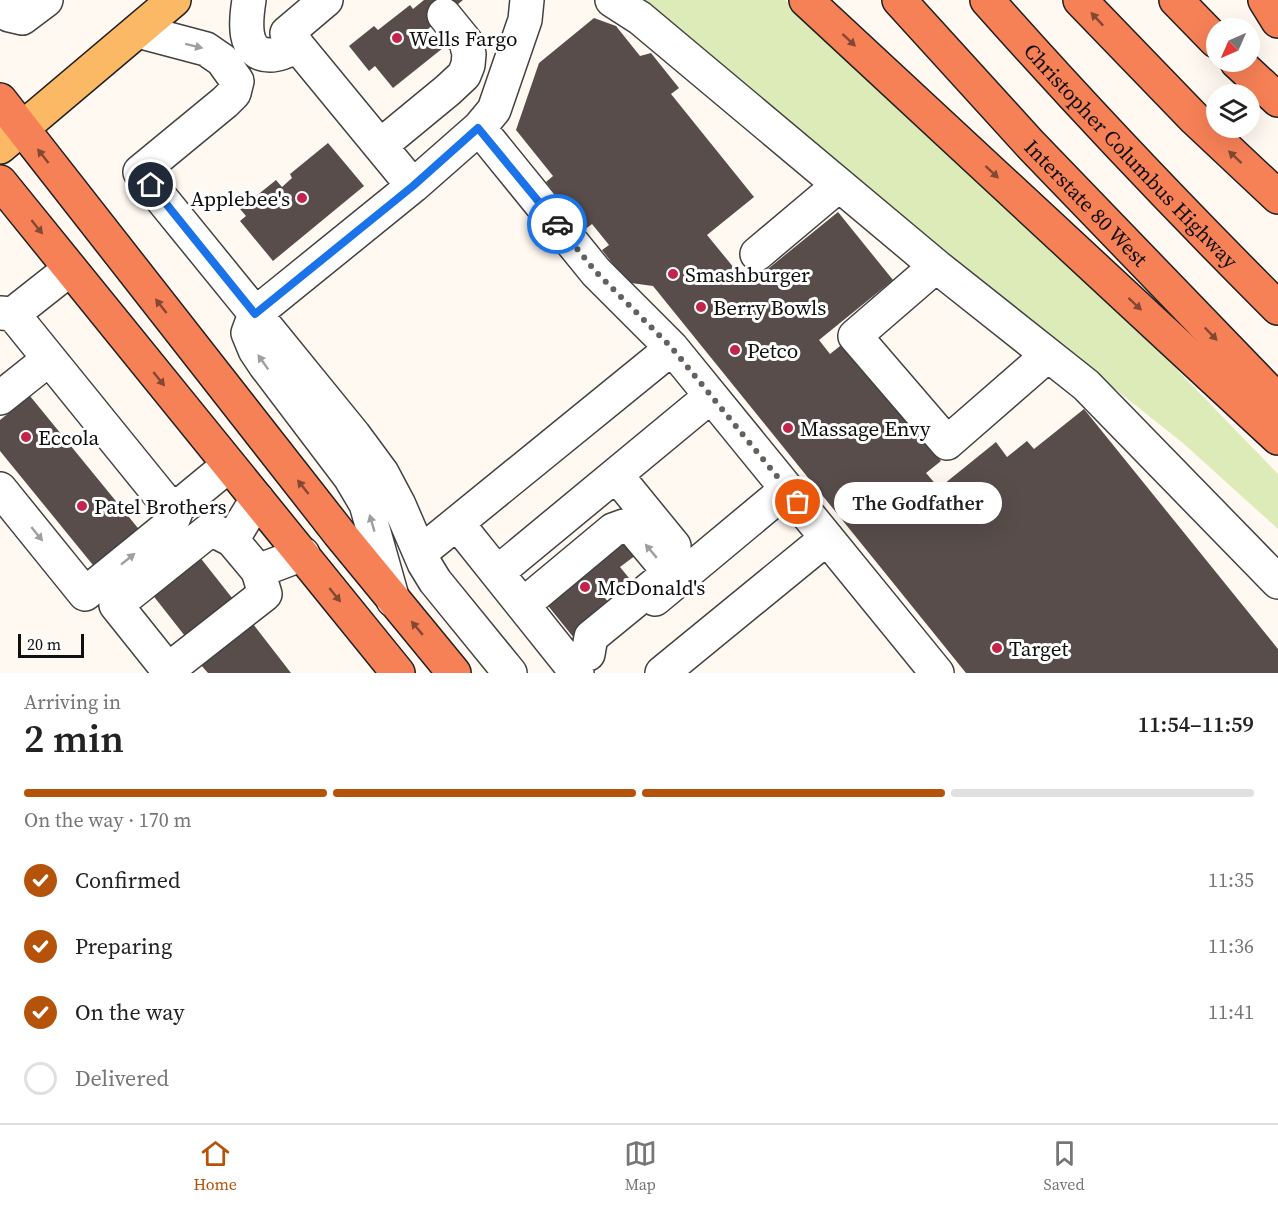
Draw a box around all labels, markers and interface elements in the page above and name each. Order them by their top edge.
one-way arrow [1091,12,1104,27]
north arrow [1206,18,1260,72]
map controls [1206,18,1260,138]
place label: Wells Fargo [409,24,518,53]
marker: Wells Fargo [390,31,404,45]
one-way arrow [841,32,855,46]
street label: Christopher Columbus Highway [1018,36,1245,274]
one-way arrow [185,41,204,51]
button: layers [1206,84,1260,138]
street label: Interstate 80 West [1018,133,1155,273]
one-way arrow [36,148,49,164]
one-way arrow [1229,150,1243,164]
pin [125,159,176,210]
one-way arrow [985,164,999,178]
icon: home [134,168,167,201]
place label: Applebee's [190,184,290,213]
marker: Applebee's [295,191,309,205]
courier [527,194,587,254]
icon: car [541,208,574,241]
one-way arrow [30,220,42,235]
place label: Smashburger [685,260,810,289]
marker: Smashburger [666,267,680,281]
place label: Berry Bowls [713,293,826,322]
one-way arrow [1128,297,1142,311]
one-way arrow [154,298,167,314]
marker: Berry Bowls [694,300,708,314]
one-way arrow [1204,327,1218,341]
place label: Petco [747,336,798,365]
marker: Petco [728,343,742,357]
one-way arrow [257,355,269,371]
one-way arrow [153,371,166,387]
place label: Massage Envy [800,414,931,443]
marker: Massage Envy [781,421,795,435]
place label: Eccola [38,423,100,452]
marker: Eccola [19,430,33,444]
pin [772,476,823,527]
one-way arrow [297,479,310,495]
callout: The Godfather [834,481,1002,523]
icon: bag [781,485,814,518]
text: The Godfather [852,489,984,517]
place label: Patel Brothers [94,492,227,521]
marker: Patel Brothers [75,499,89,513]
one-way arrow [366,514,376,532]
one-way arrow [30,527,42,542]
one-way arrow [645,544,658,559]
one-way arrow [120,553,135,566]
place label: McDonald's [597,573,705,602]
marker: McDonald's [578,580,592,594]
one-way arrow [329,588,341,603]
one-way arrow [410,620,423,636]
scale bar [18,631,84,658]
text: 20 m [27,633,61,655]
place label: Target [1009,634,1068,663]
marker: Target [990,641,1004,655]
text: Arriving in [24,688,121,716]
text: 11:54–11:59 [1138,709,1254,739]
text: 2 min [24,712,124,765]
text: On the way · 170 m [24,806,191,834]
icon: check [24,864,57,897]
text: Confirmed [75,865,180,895]
text: 11:35 [1208,866,1254,894]
icon: check [24,930,57,963]
text: Preparing [75,931,172,961]
text: 11:36 [1208,932,1254,960]
icon: check [24,996,57,1029]
text: On the way [75,997,184,1027]
text: 11:41 [1208,998,1254,1026]
text: Delivered [75,1063,169,1093]
tab: Home [193,1137,237,1195]
tab: Map [624,1137,657,1195]
tab: Saved [1044,1137,1085,1195]

